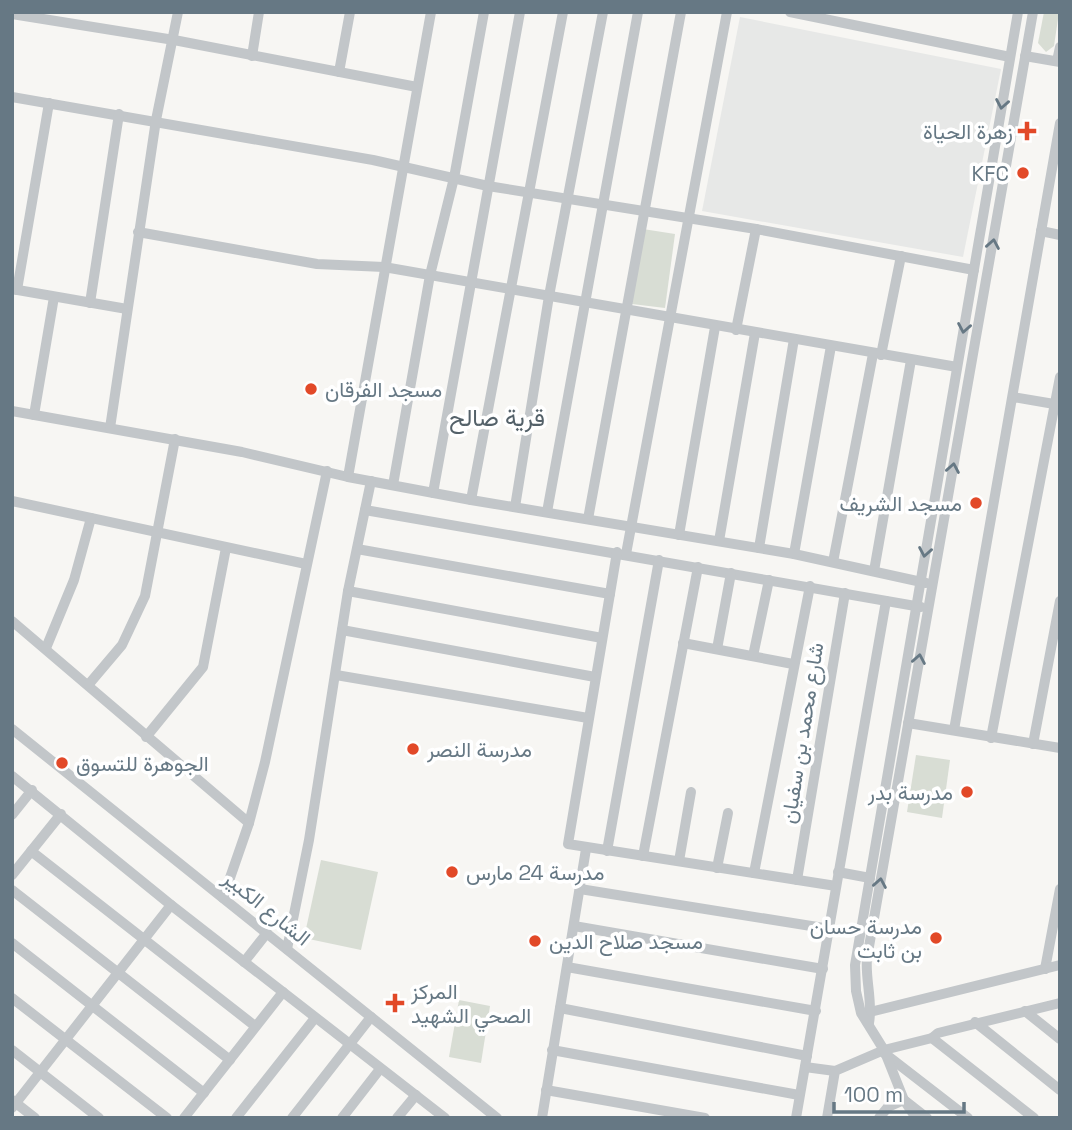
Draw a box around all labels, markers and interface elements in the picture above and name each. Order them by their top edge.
one-way arrow [995,97,1010,109]
place label: زهرة الحياة [923,118,1013,145]
marker: زهرة الحياة [1019,123,1035,139]
place label: KFC [972,160,1009,187]
marker: KFC [1015,165,1031,181]
one-way arrow [984,238,999,250]
one-way arrow [957,322,972,334]
place label: مسجد الفرقان [325,376,442,403]
marker: مسجد الفرقان [303,381,319,397]
district label: قرية صالح [449,402,545,435]
one-way arrow [944,462,959,474]
place label: مسجد الشريف [839,490,962,517]
marker: مسجد الشريف [968,495,984,511]
one-way arrow [919,546,934,558]
street label: شارع محمد بن سفيان [774,641,831,826]
one-way arrow [911,653,926,665]
place label: مدرسة النصر [426,736,532,763]
marker: مدرسة النصر [405,741,421,757]
place label: الجوهرة للتسوق [76,750,209,777]
marker: الجوهرة للتسوق [54,755,70,771]
place label: مدرسة بدر [867,779,953,806]
marker: مدرسة بدر [959,784,975,800]
place label: مدرسة 24 مارس [466,859,604,886]
street label: الشارع الكبير [216,864,316,952]
marker: مدرسة 24 مارس [444,864,460,880]
one-way arrow [872,877,887,889]
place label: مدرسة حسان بن ثابت [810,913,922,964]
place label: مسجد صلاح الدين [549,928,703,956]
marker: مدرسة حسان بن ثابت [928,930,944,946]
marker: مسجد صلاح الدين [527,933,543,949]
place label: المركز الصحي الشهيد [410,978,531,1033]
marker: المركز الصحي الشهيد [385,993,405,1013]
scale bar [834,1070,964,1114]
text: 100 m [844,1081,903,1108]

